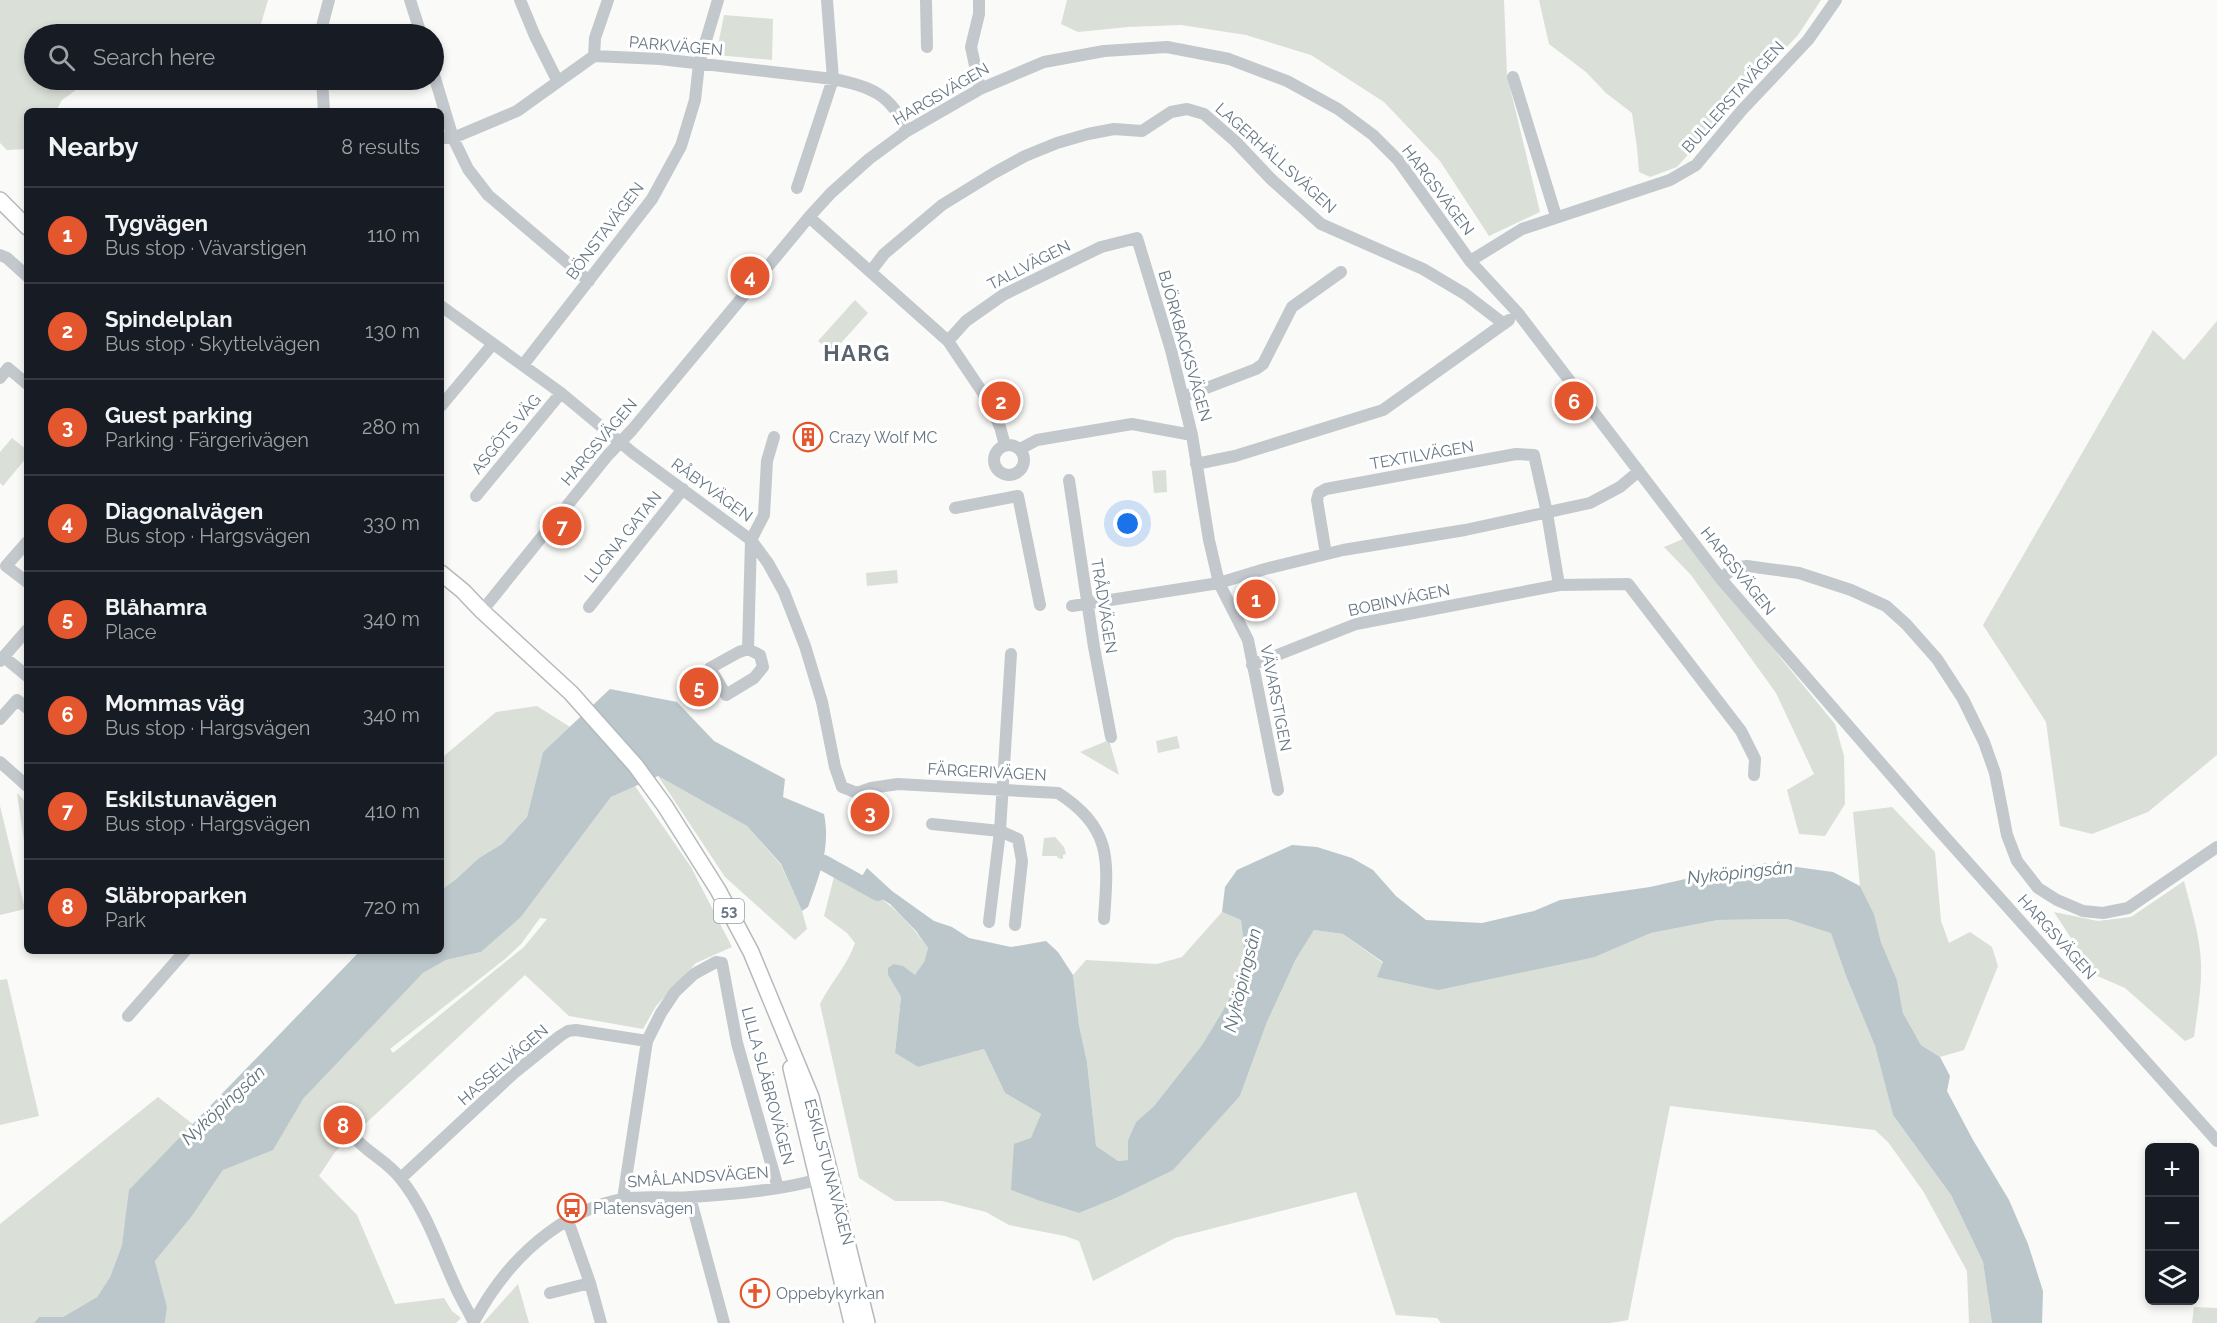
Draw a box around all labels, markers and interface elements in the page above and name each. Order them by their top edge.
search box [24,24,444,90]
street label: PARKVÄGEN [628,31,724,60]
street label: BULLERSTAVÄGEN [1677,37,1788,157]
icon: search [45,41,78,74]
text: Search here [93,44,215,70]
street label: HARGSVÄGEN [889,58,992,129]
street label: LAGERHÄLLSVÄGEN [1212,98,1341,217]
text: Nearby [48,132,138,162]
text: 8 results [341,135,420,159]
street label: HARGSVÄGEN [1398,141,1479,239]
street label: BÖNSTAVÄGEN [561,178,648,283]
text: Tygvägen [105,210,208,236]
text: 1 [63,223,72,247]
text: 110 m [367,223,420,247]
street label: TALLVÄGEN [984,235,1074,294]
text: Bus stop · Vävarstigen [105,236,307,260]
pin: 4 [730,254,770,298]
street label: BJÖRKBACKSVÄGEN [1154,268,1217,424]
text: Spindelplan [105,306,232,332]
text: 2 [62,319,73,343]
text: 130 m [365,319,420,343]
text: Bus stop · Skyttelvägen [105,332,320,356]
district label: HARG [823,340,891,366]
pin: 2 [982,378,1020,424]
pin: 6 [1554,378,1594,424]
street label: ASGÖTS VÄG [466,390,545,478]
street label: HARGSVÄGEN [556,394,641,489]
text: Guest parking [105,402,252,428]
text: 3 [62,415,73,439]
text: 280 m [362,415,420,439]
building icon: Crazy Wolf MC [792,421,824,453]
text: Parking · Färgerivägen [105,428,309,452]
place label: Crazy Wolf MC [829,428,937,447]
street label: TEXTILVÄGEN [1369,436,1475,473]
street label: RÅBYVÄGEN [668,453,757,526]
street label: LUGNA GATAN [580,487,666,587]
text: Diagonalvägen [105,498,263,524]
pin: 7 [542,504,582,548]
your location [1113,509,1142,538]
text: 4 [62,511,73,535]
text: 330 m [363,511,420,535]
street label: HARGSVÄGEN [1697,522,1780,619]
text: Bus stop · Hargsvägen [105,524,311,548]
street label: TRÅDVÄGEN [1087,557,1122,655]
pin: 1 [1236,576,1276,622]
street label: BOBINVÄGEN [1346,579,1452,620]
text: Blåhamra [105,594,207,620]
text: 5 [62,607,73,631]
text: 340 m [363,607,420,631]
text: Place [105,620,156,644]
street label: VÄVARSTIGEN [1256,643,1297,753]
pin: 5 [680,664,718,710]
text: Mommas väg [105,690,245,716]
text: 6 [61,703,74,727]
text: 340 m [363,703,420,727]
text: Bus stop · Hargsvägen [105,716,311,740]
street label: FÄRGERIVÄGEN [927,758,1047,785]
text: Eskilstunavägen [105,786,277,812]
pin: 3 [850,790,890,834]
text: 7 [62,799,73,823]
text: 410 m [365,799,420,823]
text: Bus stop · Hargsvägen [105,812,311,836]
water label: Nyköpingsån [1686,856,1794,888]
text: Släbroparken [105,882,247,908]
street label: HARGSVÄGEN [2014,890,2101,983]
text: 8 [61,895,74,919]
text: 720 m [363,895,420,919]
road number: 53 [714,899,744,923]
text: Park [105,908,146,932]
water label: Nyköpingsån [1219,926,1265,1034]
street label: LILLA SLÄBROVÄGEN [738,1005,799,1167]
street label: HASSELVÄGEN [453,1020,552,1109]
water label: Nyköpingsån [177,1061,269,1149]
street label: ESKILSTUNAVÄGEN [800,1097,859,1247]
pin: 8 [324,1102,362,1148]
map controls [2145,1143,2199,1305]
button: + [2145,1143,2199,1197]
street label: SMÅLANDSVÄGEN [627,1162,769,1191]
bus stop icon: Platensvägen [556,1192,588,1224]
button: − [2145,1197,2199,1251]
place label: Platensvägen [593,1199,693,1218]
button: layers [2145,1251,2199,1305]
church icon: Oppebykyrkan [739,1277,771,1309]
place label: Oppebykyrkan [776,1284,885,1303]

